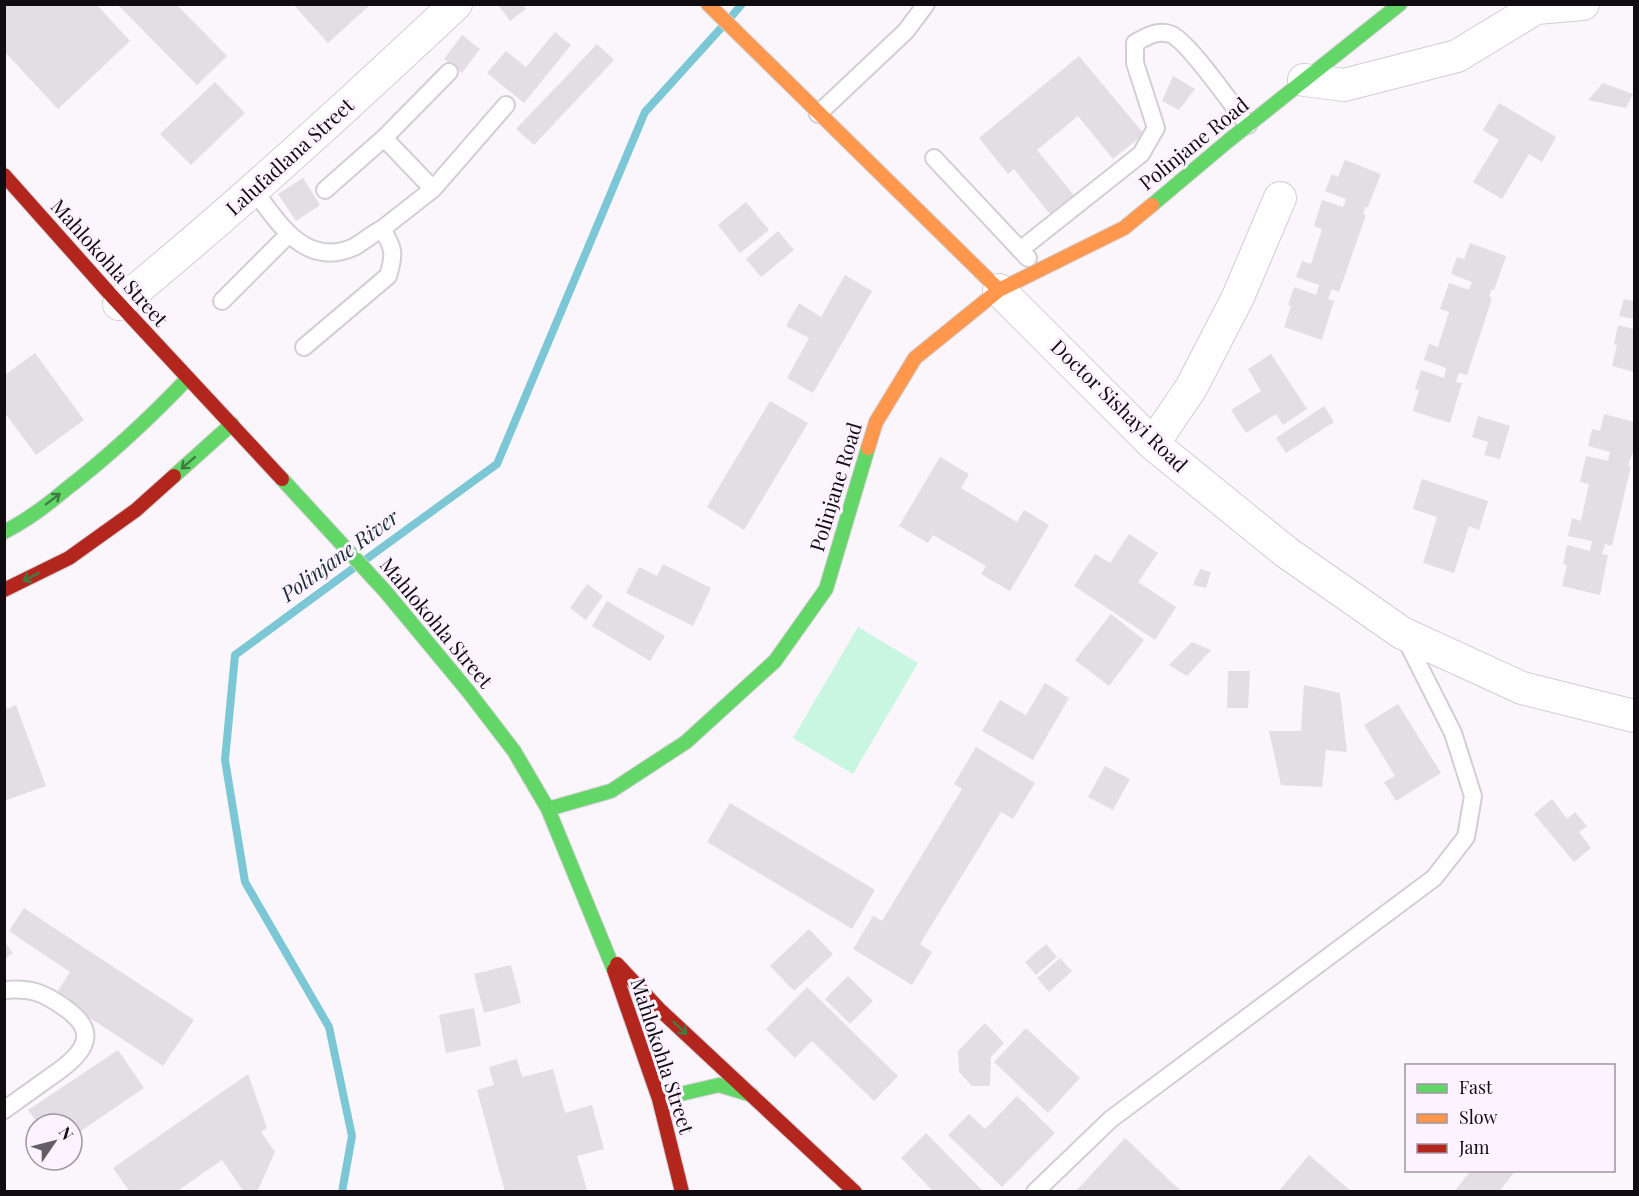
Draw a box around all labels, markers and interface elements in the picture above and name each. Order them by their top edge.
street label: Polinjane Road [1133,90,1254,195]
street label: Lalufadlana Street [219,91,359,221]
street label: Mahlokohla Street [46,193,175,332]
street label: Doctor Sishayi Road [1046,333,1195,478]
street label: Polinjane Road [802,418,867,554]
one-way arrow [181,456,196,470]
one-way arrow [45,493,61,506]
water label: Polinjane River [273,501,404,607]
street label: Mahlokohla Street [375,551,500,694]
one-way arrow [23,572,41,583]
street label: Mahlokohla Street [625,974,702,1138]
one-way arrow [672,1020,687,1034]
legend [1405,1064,1615,1172]
text: Fast [1459,1075,1493,1099]
text: Slow [1459,1105,1497,1129]
north arrow [24,1112,84,1172]
text: N [55,1122,79,1144]
text: Jam [1458,1135,1489,1159]

